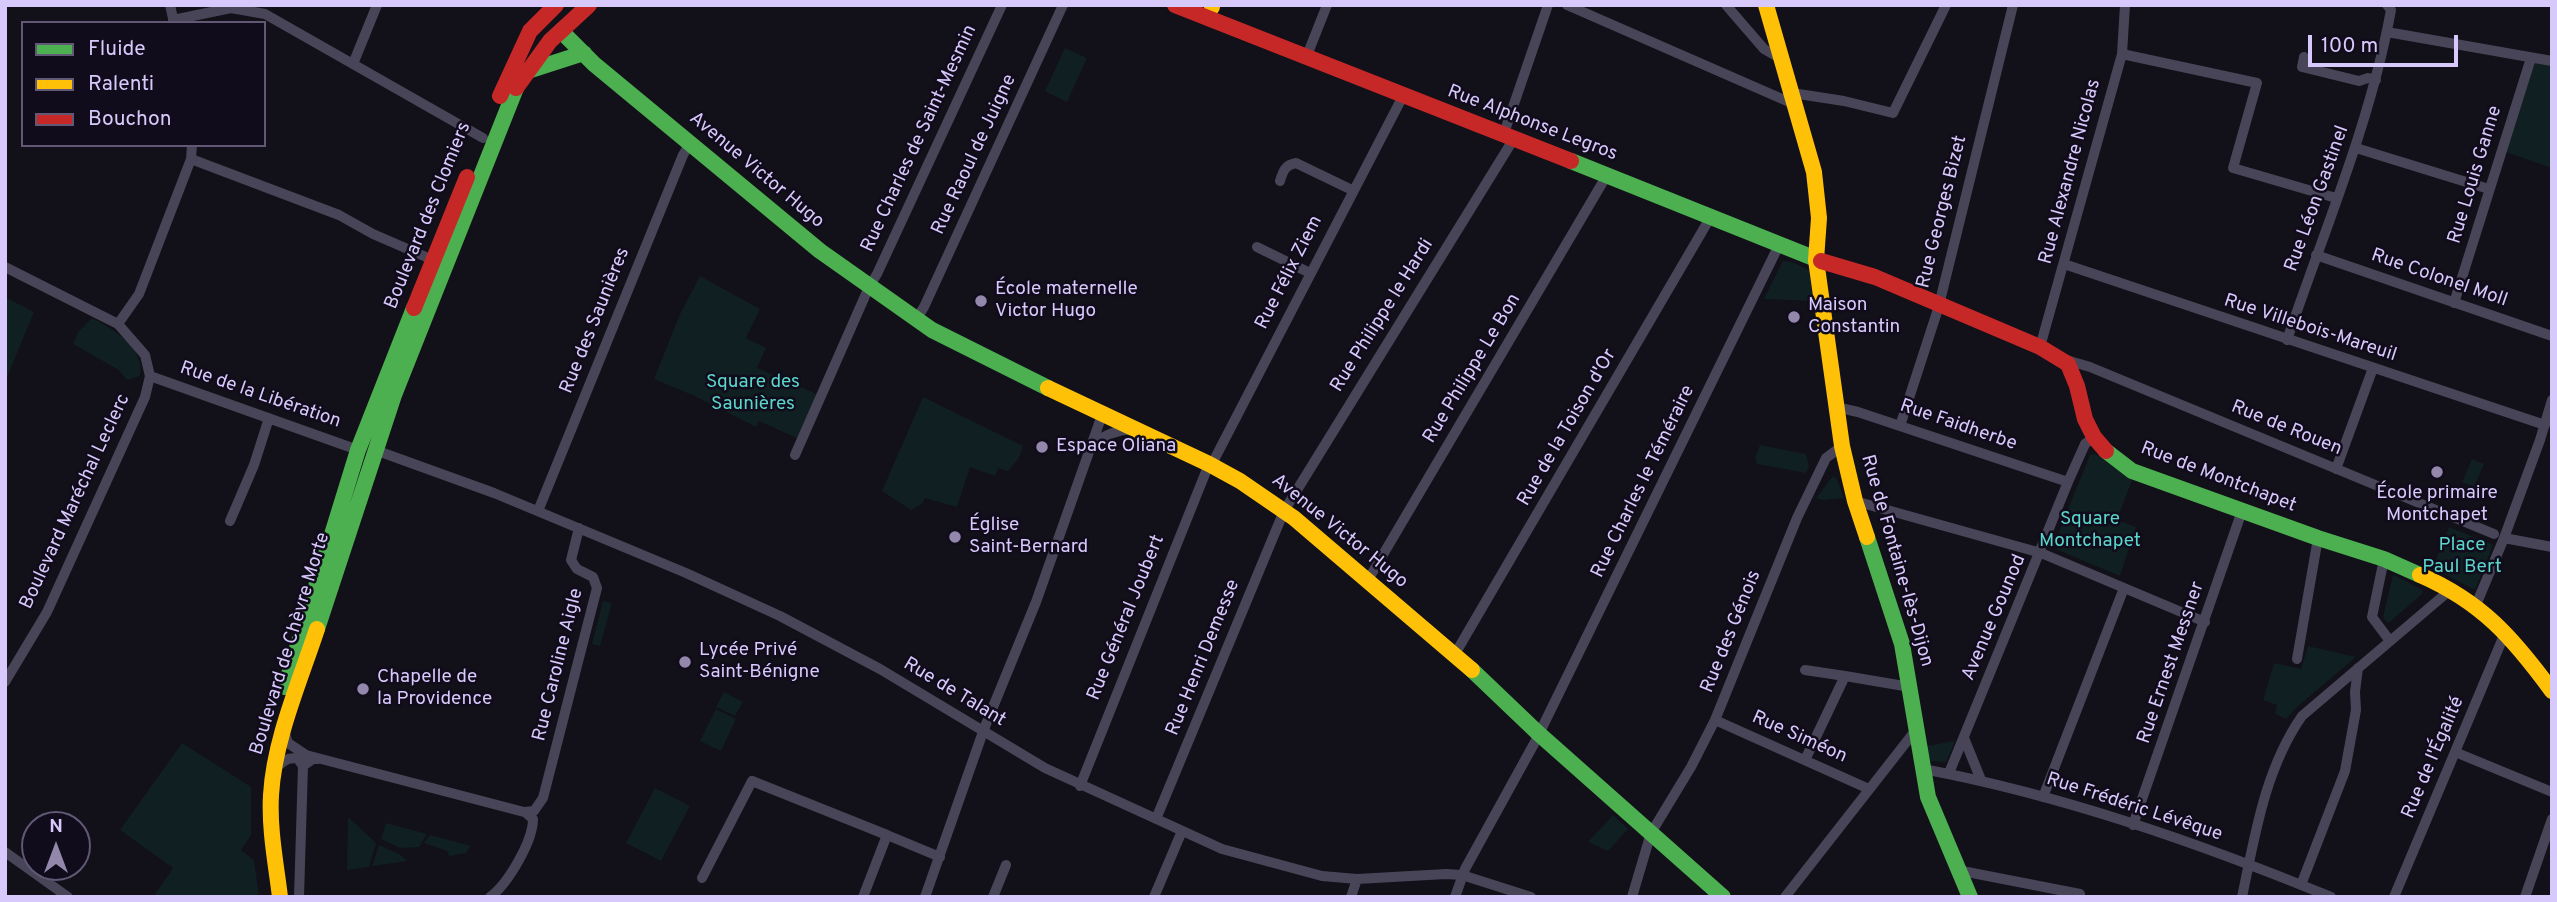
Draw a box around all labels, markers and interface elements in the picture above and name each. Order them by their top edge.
legend [21,21,266,147]
scale bar [2312,21,2462,65]
street label: Rue Charles de Saint-Mesmin [857,22,983,256]
text: 100 m [2321,33,2378,60]
text: Fluide [88,36,146,63]
text: Ralenti [88,71,154,98]
street label: Rue Raoul de Juigne [928,71,1022,239]
street label: Rue Alexandre Nicolas [2035,77,2107,267]
street label: Rue Alphonse Legros [1444,81,1620,167]
street label: Rue Louis Ganne [2444,103,2508,247]
text: Bouchon [88,106,171,133]
street label: Avenue Victor Hugo [684,108,828,234]
street label: Boulevard des Clomiers [381,119,477,313]
street label: Rue Léon Gastinel [2281,123,2355,275]
street label: Rue Georges Bizet [1913,133,1973,291]
street label: Rue Félix Ziem [1252,212,1328,334]
street label: Rue Philippe le Hardi [1327,235,1439,397]
street label: Rue des Saunières [556,245,636,397]
street label: Rue Colonel Moll [2368,245,2510,313]
place label: École maternelle Victor Hugo [995,279,1138,323]
street label: Rue Philippe Le Bon [1419,290,1527,448]
street label: Rue Villebois-Mareuil [2221,290,2399,368]
marker: École maternelle Victor Hugo [973,293,989,309]
place label: Maison Constantin [1808,295,1900,339]
marker: Maison Constantin [1786,309,1802,325]
street label: Rue de la Toison d'Or [1514,345,1622,511]
street label: Rue de la Libération [177,358,343,434]
park label: Square des Saunières [706,372,800,416]
street label: Rue Charles le Téméraire [1587,382,1701,582]
street label: Boulevard Maréchal Leclerc [16,391,136,613]
street label: Rue Faidherbe [1897,395,2019,457]
street label: Rue de Rouen [2227,396,2345,462]
place label: Espace Oliana [1056,436,1176,458]
street label: Rue de Montchapet [2137,438,2299,518]
marker: Espace Oliana [1034,439,1050,455]
street label: Rue de Fontaine-lès-Dijon [1855,452,1937,670]
marker: École primaire Montchapet [2429,464,2445,480]
street label: Avenue Victor Hugo [1266,470,1412,594]
place label: École primaire Montchapet [2376,483,2498,527]
park label: Square Montchapet [2039,509,2141,553]
place label: Église Saint-Bernard [969,515,1088,559]
marker: Église Saint-Bernard [947,529,963,545]
street label: Boulevard de Chèvre Morte [246,530,336,758]
street label: Rue Général Joubert [1083,532,1171,704]
park label: Place Paul Bert [2422,535,2502,579]
street label: Avenue Gounod [1958,551,2032,685]
street label: Rue des Génois [1697,567,1767,697]
street label: Rue Henri Demesse [1162,577,1246,739]
street label: Rue Ernest Messner [2134,579,2210,747]
street label: Rue Caroline Aigle [529,586,589,744]
place label: Lycée Privé Saint-Bénigne [699,640,820,684]
street label: Rue de Talant [899,653,1009,733]
marker: Lycée Privé Saint-Bénigne [677,654,693,670]
place label: Chapelle de la Providence [377,667,492,711]
marker: Chapelle de la Providence [355,681,371,697]
street label: Rue de l'Égalité [2398,693,2470,823]
street label: Rue Siméon [1748,707,1850,769]
street label: Rue Frédéric Lévêque [2043,769,2225,847]
north arrow [21,811,91,881]
text: N [49,815,63,839]

